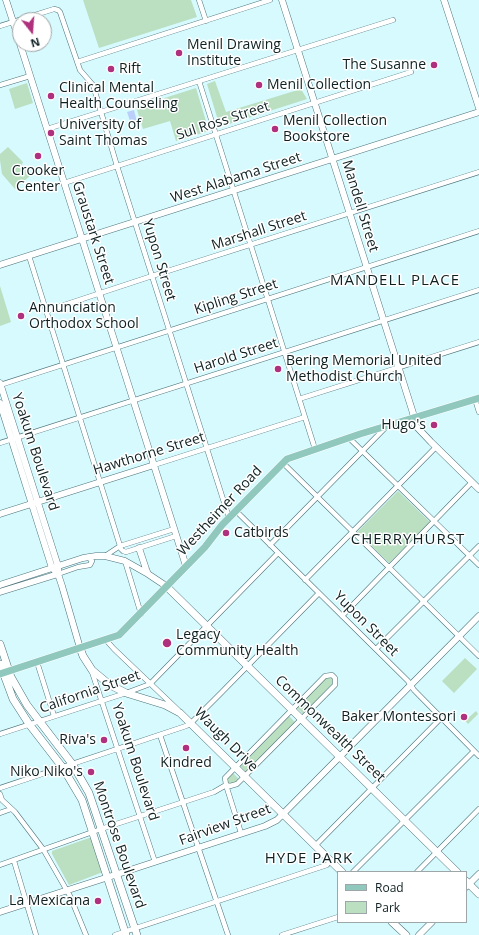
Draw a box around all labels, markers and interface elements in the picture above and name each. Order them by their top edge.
north arrow [12,12,52,52]
text: N [29,35,42,51]
place label: Menil Drawing Institute [187,37,281,70]
marker: Menil Drawing Institute [174,48,184,58]
place label: The Susanne [342,57,426,73]
marker: The Susanne [429,60,439,70]
place label: Rift [119,61,141,77]
marker: Rift [106,64,116,74]
place label: Menil Collection [267,77,371,93]
place label: Clinical Mental Health Counseling [59,80,178,112]
marker: Menil Collection [254,80,264,90]
marker: Clinical Mental Health Counseling [46,91,56,101]
street label: Sul Ross Street [174,98,272,144]
place label: Menil Collection Bookstore [283,113,387,146]
place label: University of Saint Thomas [59,117,147,150]
marker: Menil Collection Bookstore [270,124,280,134]
marker: University of Saint Thomas [46,128,56,138]
street label: West Alabama Street [169,149,303,207]
marker: Crooker Center [33,151,43,161]
street label: Mandell Street [338,158,382,254]
place label: Crooker Center [12,163,64,196]
street label: Graustark Street [68,179,118,287]
street label: Marshall Street [209,208,309,254]
street label: Yupon Street [139,217,179,303]
district label: MANDELL PLACE [330,272,460,290]
street label: Kipling Street [192,276,280,318]
place label: Annunciation Orthodox School [29,300,139,332]
marker: Annunciation Orthodox School [16,311,26,321]
street label: Harold Street [192,335,280,377]
place label: Bering Memorial United Methodist Church [286,353,442,386]
marker: Bering Memorial United Methodist Church [273,364,283,374]
street label: Yoakum Boulevard [8,391,62,513]
place label: Hugo's [381,417,426,433]
marker: Hugo's [429,420,439,430]
street label: Hawthorne Street [91,429,207,479]
street label: Westheimer Road [174,463,266,559]
place label: Catbirds [234,525,289,541]
marker: Catbirds [221,528,231,538]
district label: CHERRYHURST [351,531,465,549]
street label: Yupon Street [330,588,402,660]
place label: Legacy Community Health [176,627,299,660]
marker: Legacy Community Health [161,637,173,649]
street label: California Street [38,667,142,717]
street label: Commonwealth Street [271,672,389,786]
street label: Yoakum Boulevard [108,701,162,823]
street label: Waugh Drive [191,705,261,775]
place label: Baker Montessori [341,709,456,725]
marker: Baker Montessori [459,712,469,722]
place label: Riva's [59,732,96,748]
marker: Riva's [99,735,109,745]
marker: Kindred [181,743,191,753]
place label: Kindred [160,755,212,771]
place label: Niko Niko's [10,764,83,780]
marker: Niko Niko's [86,767,96,777]
street label: Montrose Boulevard [89,779,149,911]
street label: Fairview Street [177,801,273,849]
district label: HYDE PARK [265,850,353,868]
legend [337,871,467,923]
text: Road [375,879,404,896]
place label: La Mexicana [9,893,90,909]
marker: La Mexicana [93,896,103,906]
text: Park [375,899,400,916]

